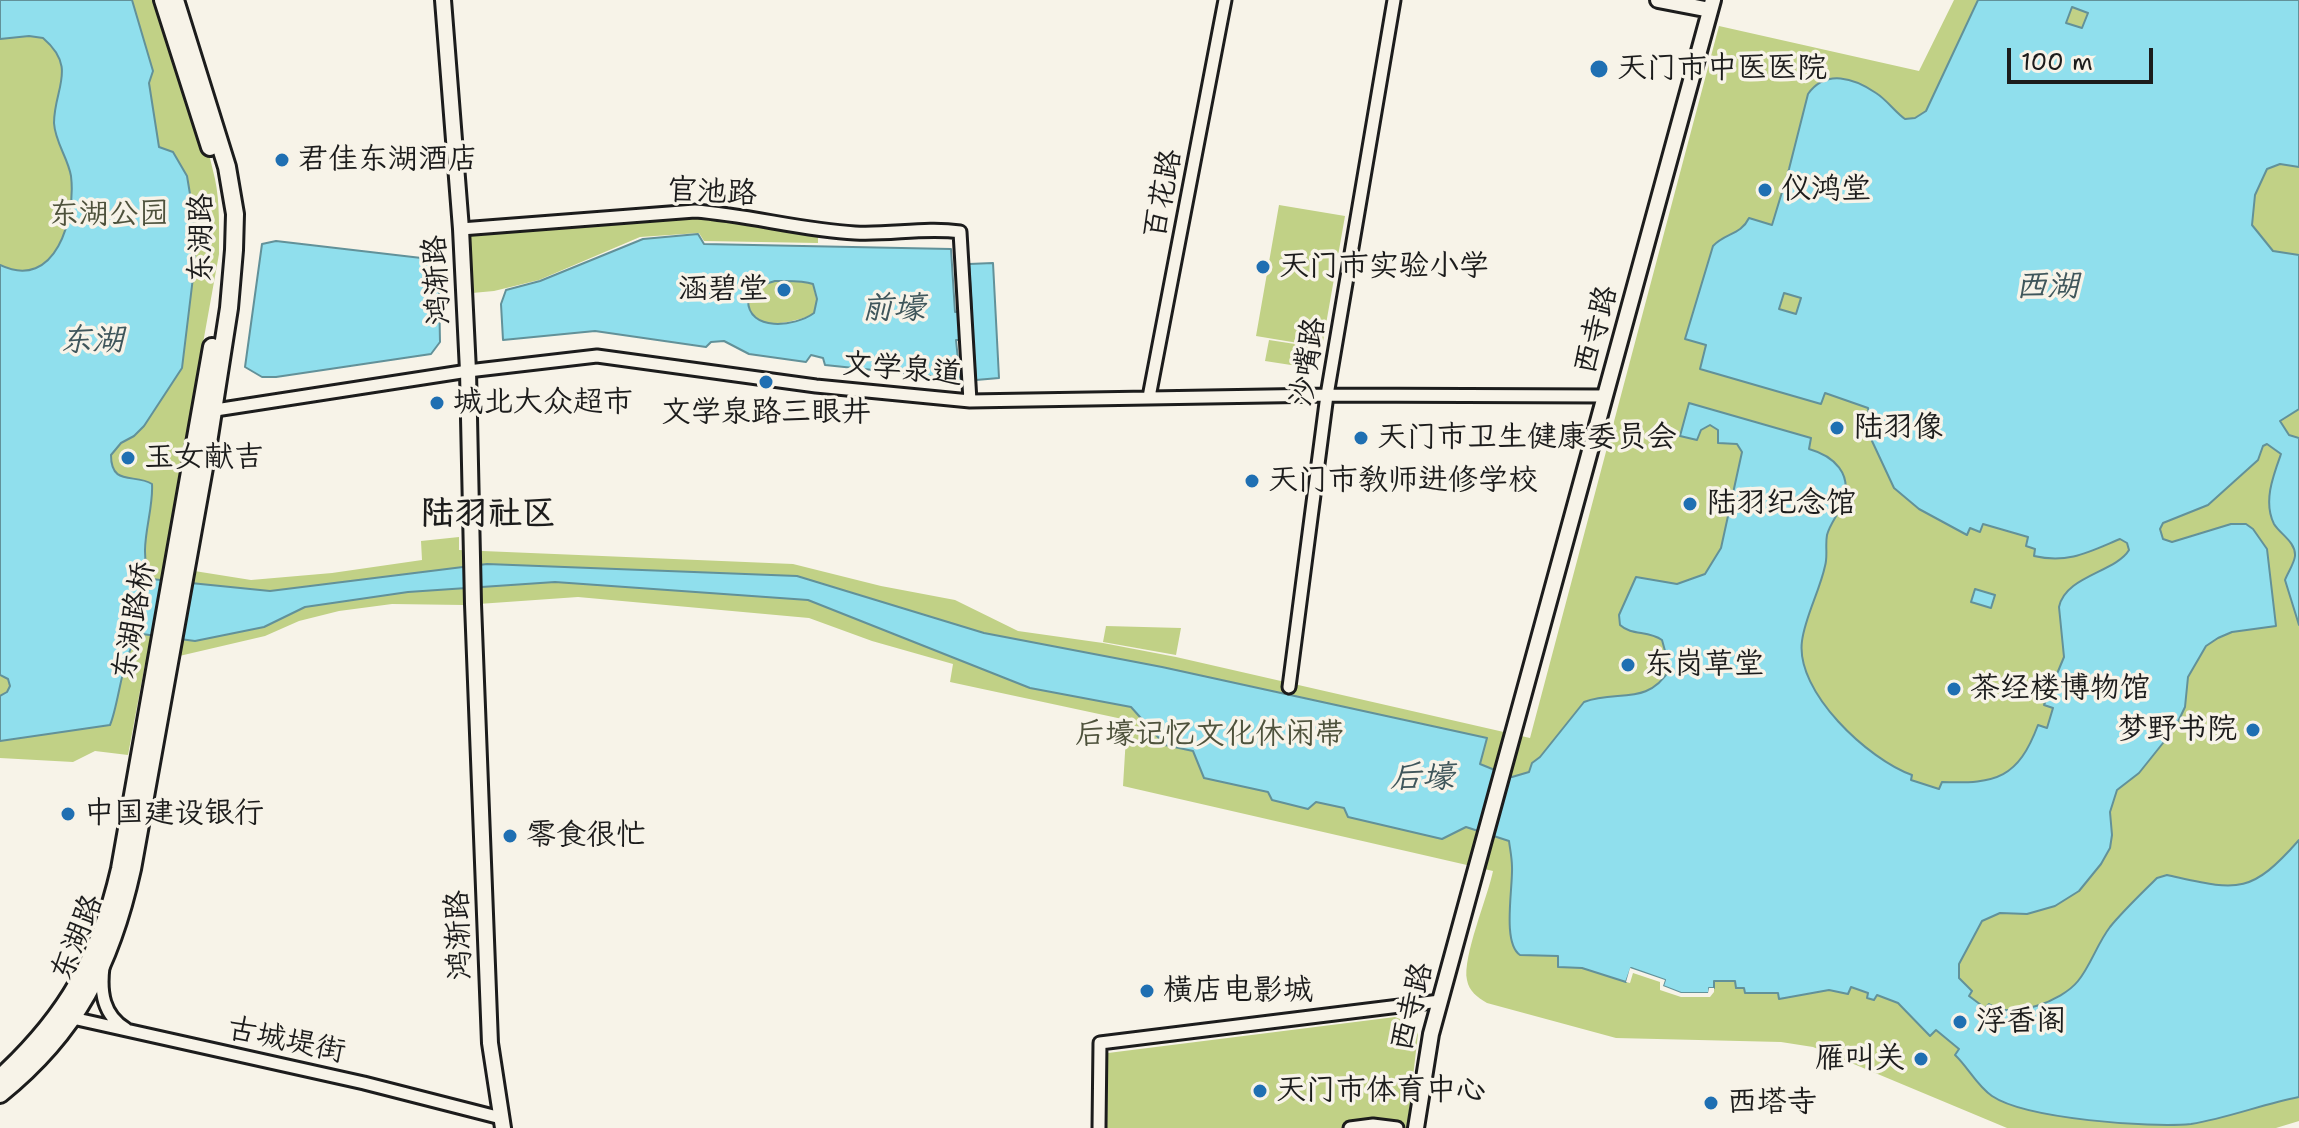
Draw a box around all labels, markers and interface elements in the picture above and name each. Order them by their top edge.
scale bar [2011,32,2157,82]
text: 100 m [2021,46,2093,78]
place label: 天门市中医医院 [1617,51,1827,87]
marker: 天门市中医医院 [1588,58,1610,80]
place label: 君佳东湖酒店 [298,142,478,178]
street label: 百花路 [1138,146,1190,242]
marker: 君佳东湖酒店 [273,151,291,169]
place label: 仪鸿堂 [1781,172,1871,208]
street label: 官池路 [666,173,758,213]
marker: 仪鸿堂 [1756,181,1774,199]
street label: 东湖路 [184,193,220,283]
park label: 东湖公园 [49,197,169,233]
street label: 鸿渐路 [418,234,458,326]
place label: 天门市实验小学 [1279,249,1489,285]
marker: 天门市实验小学 [1254,258,1272,276]
water label: 西湖 [2015,269,2079,307]
place label: 涵碧堂 [678,272,768,308]
marker: 涵碧堂 [775,281,793,299]
street label: 西寺路 [1568,282,1626,378]
water label: 前壕 [861,291,925,329]
street label: 沙嘴路 [1284,315,1334,409]
water label: 东湖 [60,323,124,361]
street label: 文学泉道 [841,347,963,393]
marker: 文学泉路三眼井 [757,373,775,391]
place label: 城北大众超市 [453,385,633,421]
marker: 城北大众超市 [428,394,446,412]
place label: 文学泉路三眼井 [661,395,871,431]
place label: 陆羽像 [1853,410,1943,446]
marker: 陆羽像 [1828,419,1846,437]
place label: 天门市卫生健康委员会 [1377,420,1677,456]
marker: 天门市卫生健康委员会 [1352,429,1370,447]
place label: 玉女献吉 [144,440,264,476]
marker: 玉女献吉 [119,449,137,467]
place label: 天门市教师进修学校 [1268,463,1538,499]
marker: 天门市教师进修学校 [1243,472,1261,490]
place label: 陆羽纪念馆 [1706,486,1856,522]
district label: 陆羽社区 [420,495,556,535]
marker: 陆羽纪念馆 [1681,495,1699,513]
street label: 东湖路桥 [107,559,163,683]
place label: 东岗草堂 [1644,647,1764,683]
marker: 东岗草堂 [1619,656,1637,674]
place label: 茶经楼博物馆 [1970,671,2150,707]
marker: 茶经楼博物馆 [1945,680,1963,698]
place label: 梦野书院 [2117,712,2237,748]
park label: 后壕记忆文化休闲带 [1075,717,1345,753]
marker: 梦野书院 [2244,721,2262,739]
water label: 后壕 [1390,760,1454,798]
place label: 中国建设银行 [84,796,264,832]
marker: 中国建设银行 [59,805,77,823]
place label: 零食很忙 [526,818,646,854]
marker: 零食很忙 [501,827,519,845]
street label: 鸿渐路 [440,889,480,981]
street label: 东湖路 [44,890,112,986]
street label: 西寺路 [1385,959,1441,1055]
place label: 横店电影城 [1163,973,1313,1009]
marker: 横店电影城 [1138,982,1156,1000]
place label: 浮香阁 [1976,1004,2066,1040]
street label: 古城堤街 [224,1011,348,1071]
marker: 浮香阁 [1951,1013,1969,1031]
place label: 雁叫关 [1815,1041,1905,1077]
marker: 雁叫关 [1912,1050,1930,1068]
place label: 天门市体育中心 [1276,1073,1486,1109]
marker: 天门市体育中心 [1251,1082,1269,1100]
place label: 西塔寺 [1727,1085,1817,1121]
marker: 西塔寺 [1702,1094,1720,1112]

